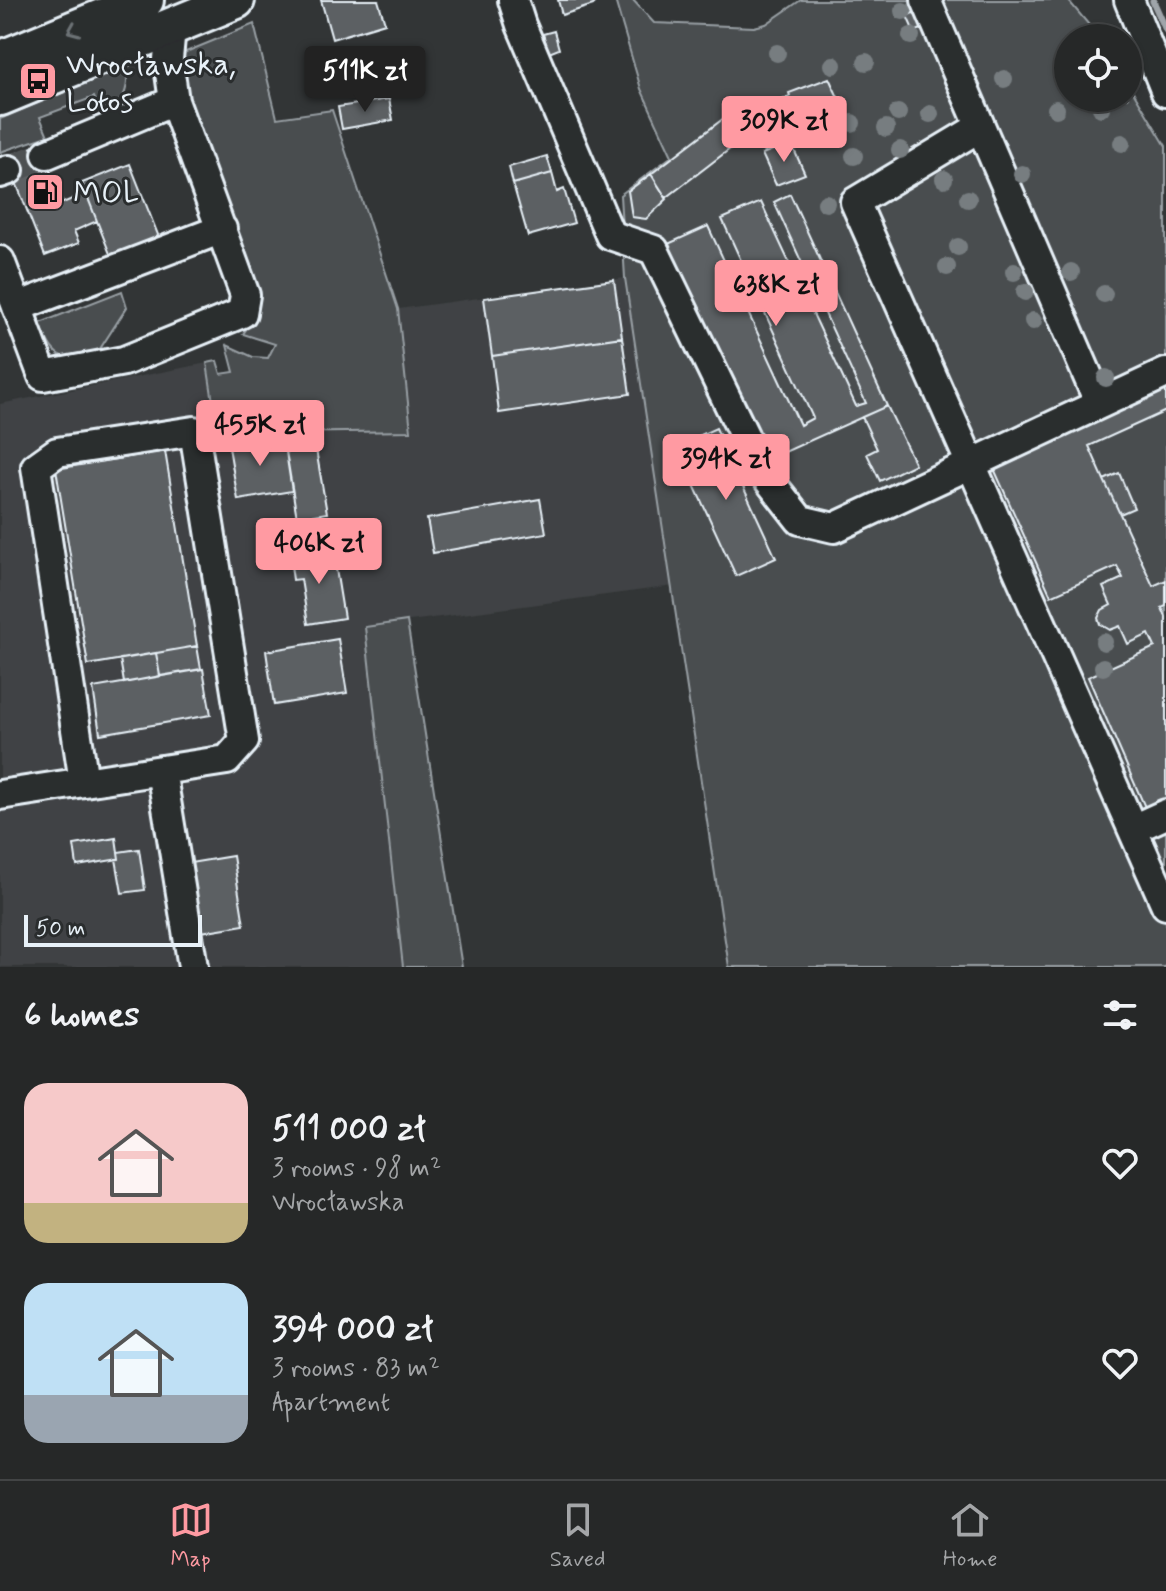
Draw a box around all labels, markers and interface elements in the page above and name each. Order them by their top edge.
one-way arrow [67,20,81,36]
map controls [1054,24,1142,112]
button: locate [1054,24,1142,112]
place label: Wrocławska, Lotos [66,44,236,123]
pin: 511K zł [291,46,439,114]
text: 511K zł [322,55,408,89]
bus stop icon: Wrocławska, Lotos [17,60,59,102]
pin: 309K zł [710,96,858,164]
text: 309K zł [740,105,828,139]
fuel station icon: MOL [24,171,66,213]
place label: MOL [73,173,139,215]
pin: 638K zł [702,260,850,328]
text: 638K zł [733,269,819,303]
pin: 455K zł [186,400,334,468]
text: 455K zł [214,409,306,443]
pin: 394K zł [652,434,800,502]
text: 394K zł [681,443,771,477]
pin: 406K zł [245,518,393,586]
text: 406K zł [274,527,364,561]
scale bar [24,911,202,947]
text: 50 m [36,915,85,943]
text: 6 homes [24,993,139,1038]
icon: filters [1098,993,1142,1037]
text: 511 000 zł [272,1107,426,1152]
icon: home [88,1115,184,1211]
icon: heart [1098,1141,1142,1185]
text: 3 rooms · 98 m² [272,1152,441,1186]
text: Wrocławska [272,1186,404,1220]
text: 394 000 zł [272,1307,433,1352]
icon: home [88,1315,184,1411]
icon: heart [1098,1341,1142,1385]
text: 3 rooms · 83 m² [272,1352,440,1386]
text: Apartment [272,1386,390,1420]
tab: Map [169,1498,213,1574]
tab: Saved [550,1498,605,1574]
tab: Home [943,1498,997,1574]

